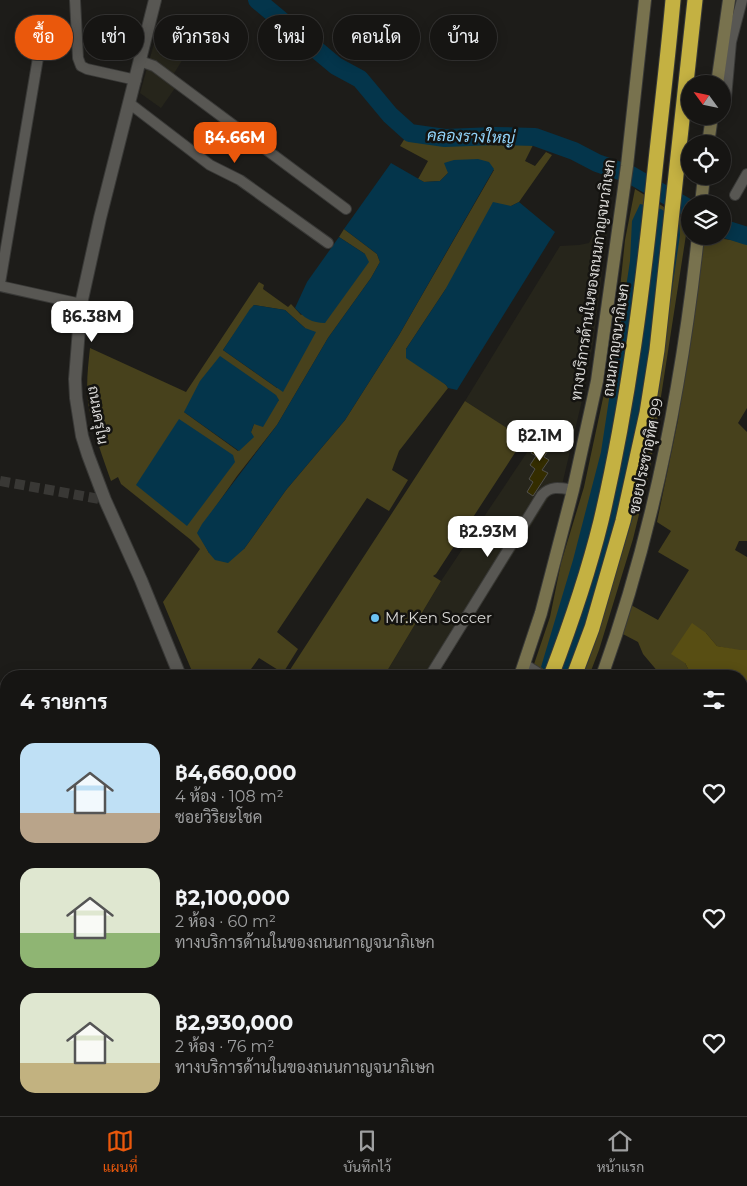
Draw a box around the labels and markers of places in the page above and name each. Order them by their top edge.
pin: ฿4.66M [194,121,276,164]
pin: ฿6.38M [51,300,133,343]
pin: ฿2.1M [505,420,575,462]
pin: ฿2.93M [447,516,529,558]
place label: Mr.Ken Soccer [385,608,492,627]
marker: Mr.Ken Soccer [369,612,381,624]

